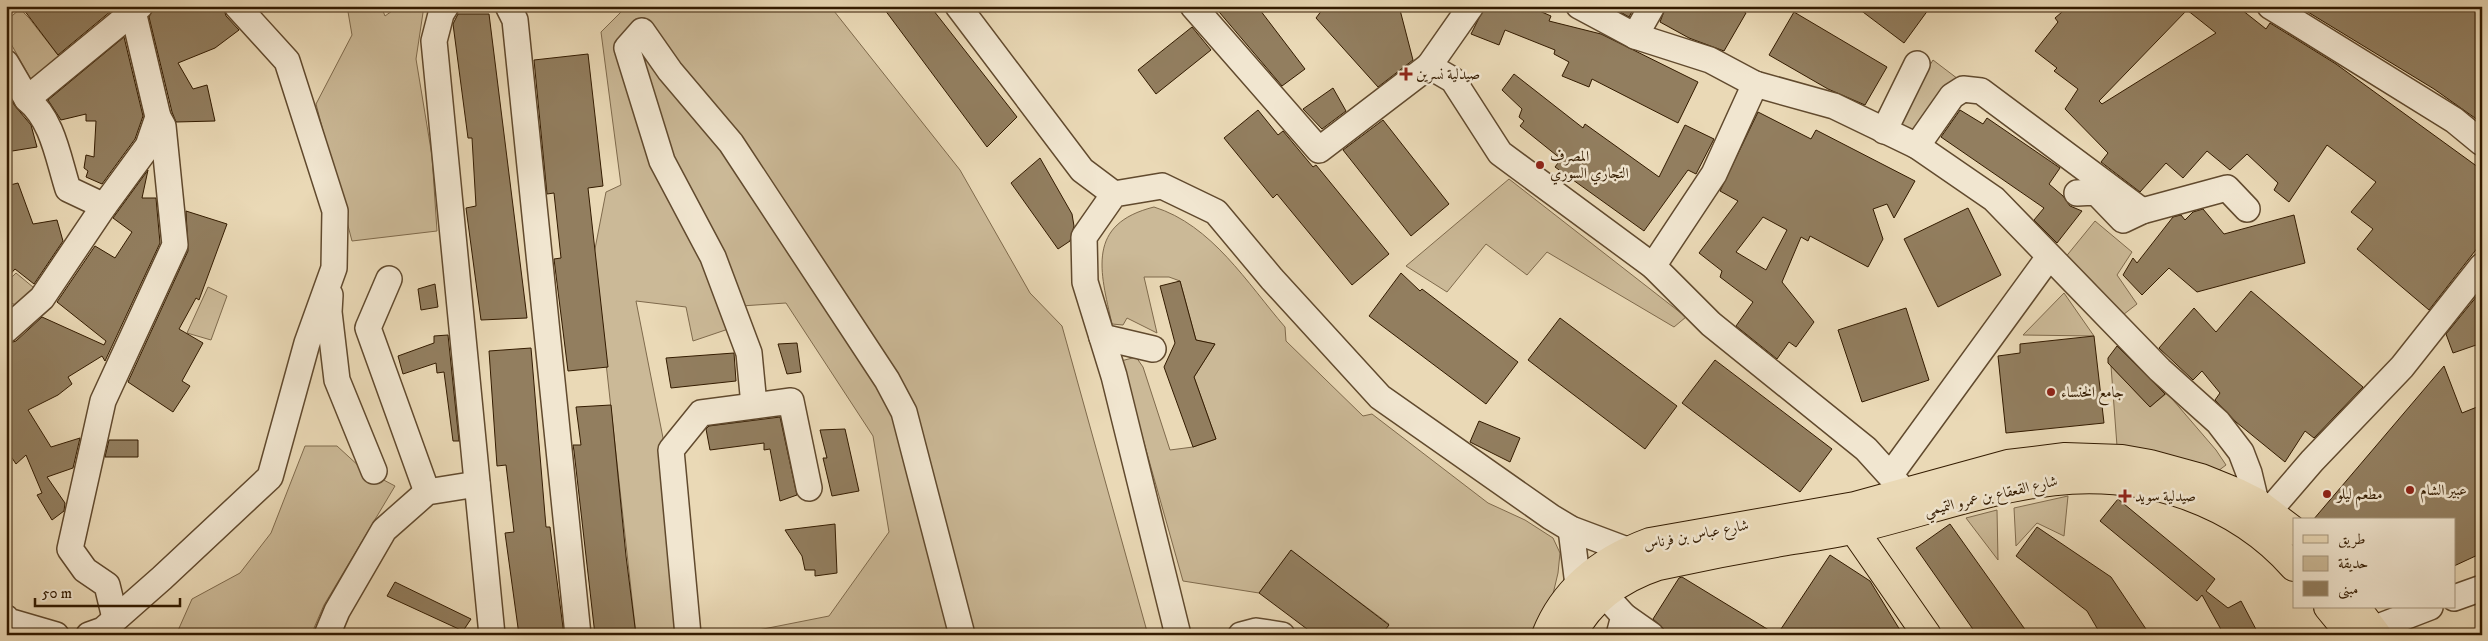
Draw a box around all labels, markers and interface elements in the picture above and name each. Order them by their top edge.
place label: صيدلية نسرين [1416,65,1480,84]
marker: صيدلية نسرين [1400,68,1412,80]
place label: المصرف التجاري السوري [1550,147,1629,185]
marker: المصرف التجاري السوري [1534,159,1546,171]
place label: جامع الخنساء [2061,383,2124,406]
marker: جامع الخنساء [2045,386,2057,398]
street label: شارع القعقاع بن عمرو التميمي [1922,471,2060,524]
place label: عبير الشام [2420,481,2467,503]
marker: عبير الشام [2404,484,2416,496]
place label: مطعم ليلو [2335,485,2383,508]
place label: صيدلية سويد [2135,487,2196,506]
marker: مطعم ليلو [2321,488,2333,500]
marker: صيدلية سويد [2119,490,2131,502]
street label: شارع عباس بن فرناس [1642,515,1751,557]
legend [2293,518,2456,608]
text: طريق [2338,530,2365,549]
text: حديقة [2338,554,2368,573]
scale bar [35,576,180,608]
text: مبنى [2338,580,2358,600]
text: 50 m [42,584,72,603]

